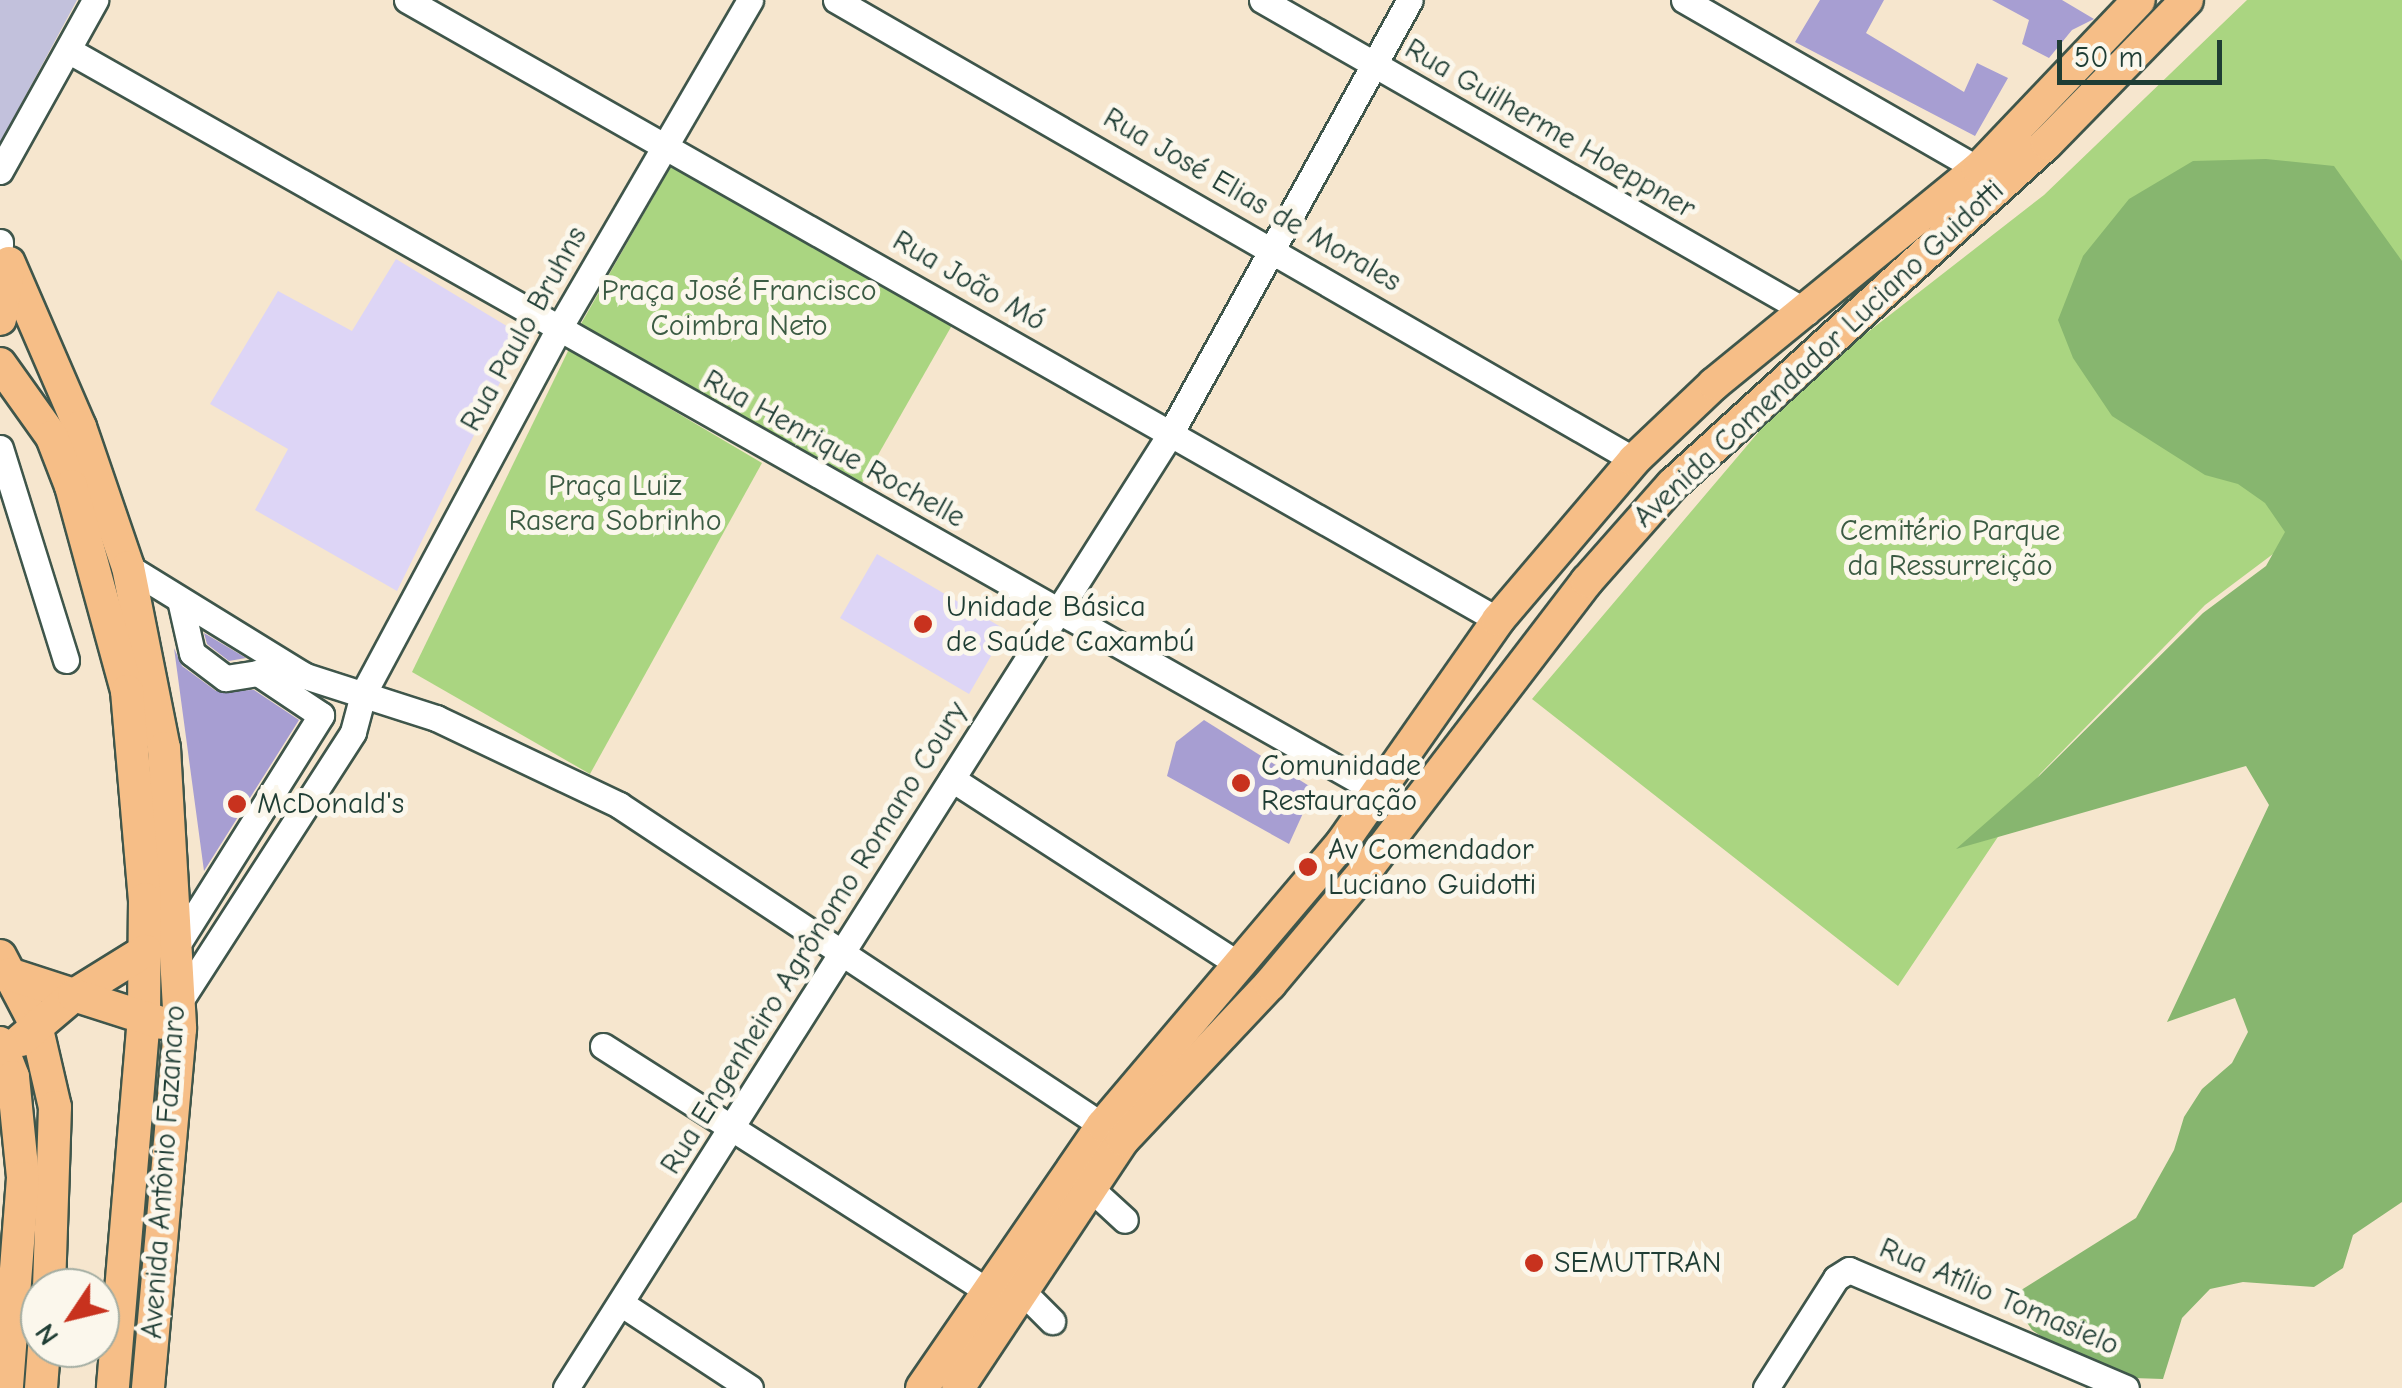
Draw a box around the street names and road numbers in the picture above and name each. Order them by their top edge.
street label: Rua Guilherme Hoeppner [1398,31,1702,227]
street label: Rua José Elias de Morales [1097,100,1407,300]
street label: Avenida Comendador Luciano Guidotti [1626,173,2012,535]
street label: Rua Paulo Bruhns [453,220,595,438]
street label: Rua João Mó [886,223,1052,339]
street label: Rua Henrique Rochelle [697,362,971,536]
street label: Rua Engenheiro Agrônomo Romano Coury [653,695,975,1181]
street label: Avenida Antônio Fazanaro [134,1004,194,1340]
street label: Rua Atílio Tomasielo [1874,1230,2124,1364]

